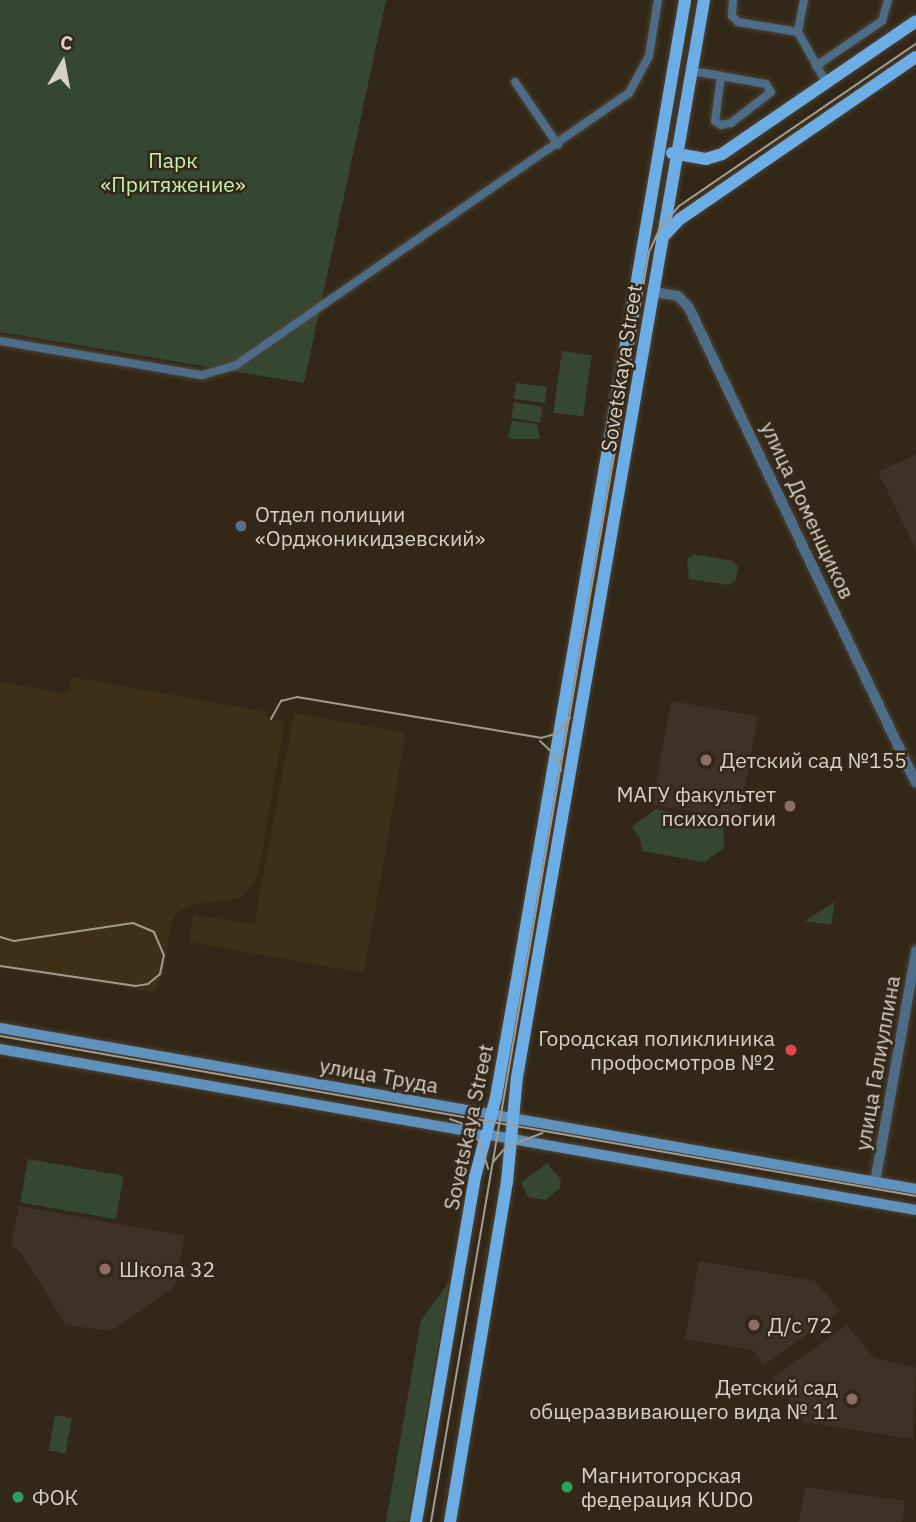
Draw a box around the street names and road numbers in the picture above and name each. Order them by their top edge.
street label: Sovetskaya Street [595,283,647,453]
street label: улица Доменщиков [756,417,860,603]
street label: улица Галиуллина [849,974,905,1152]
street label: Sovetskaya Street [438,1042,498,1212]
street label: улица Труда [318,1052,440,1098]

